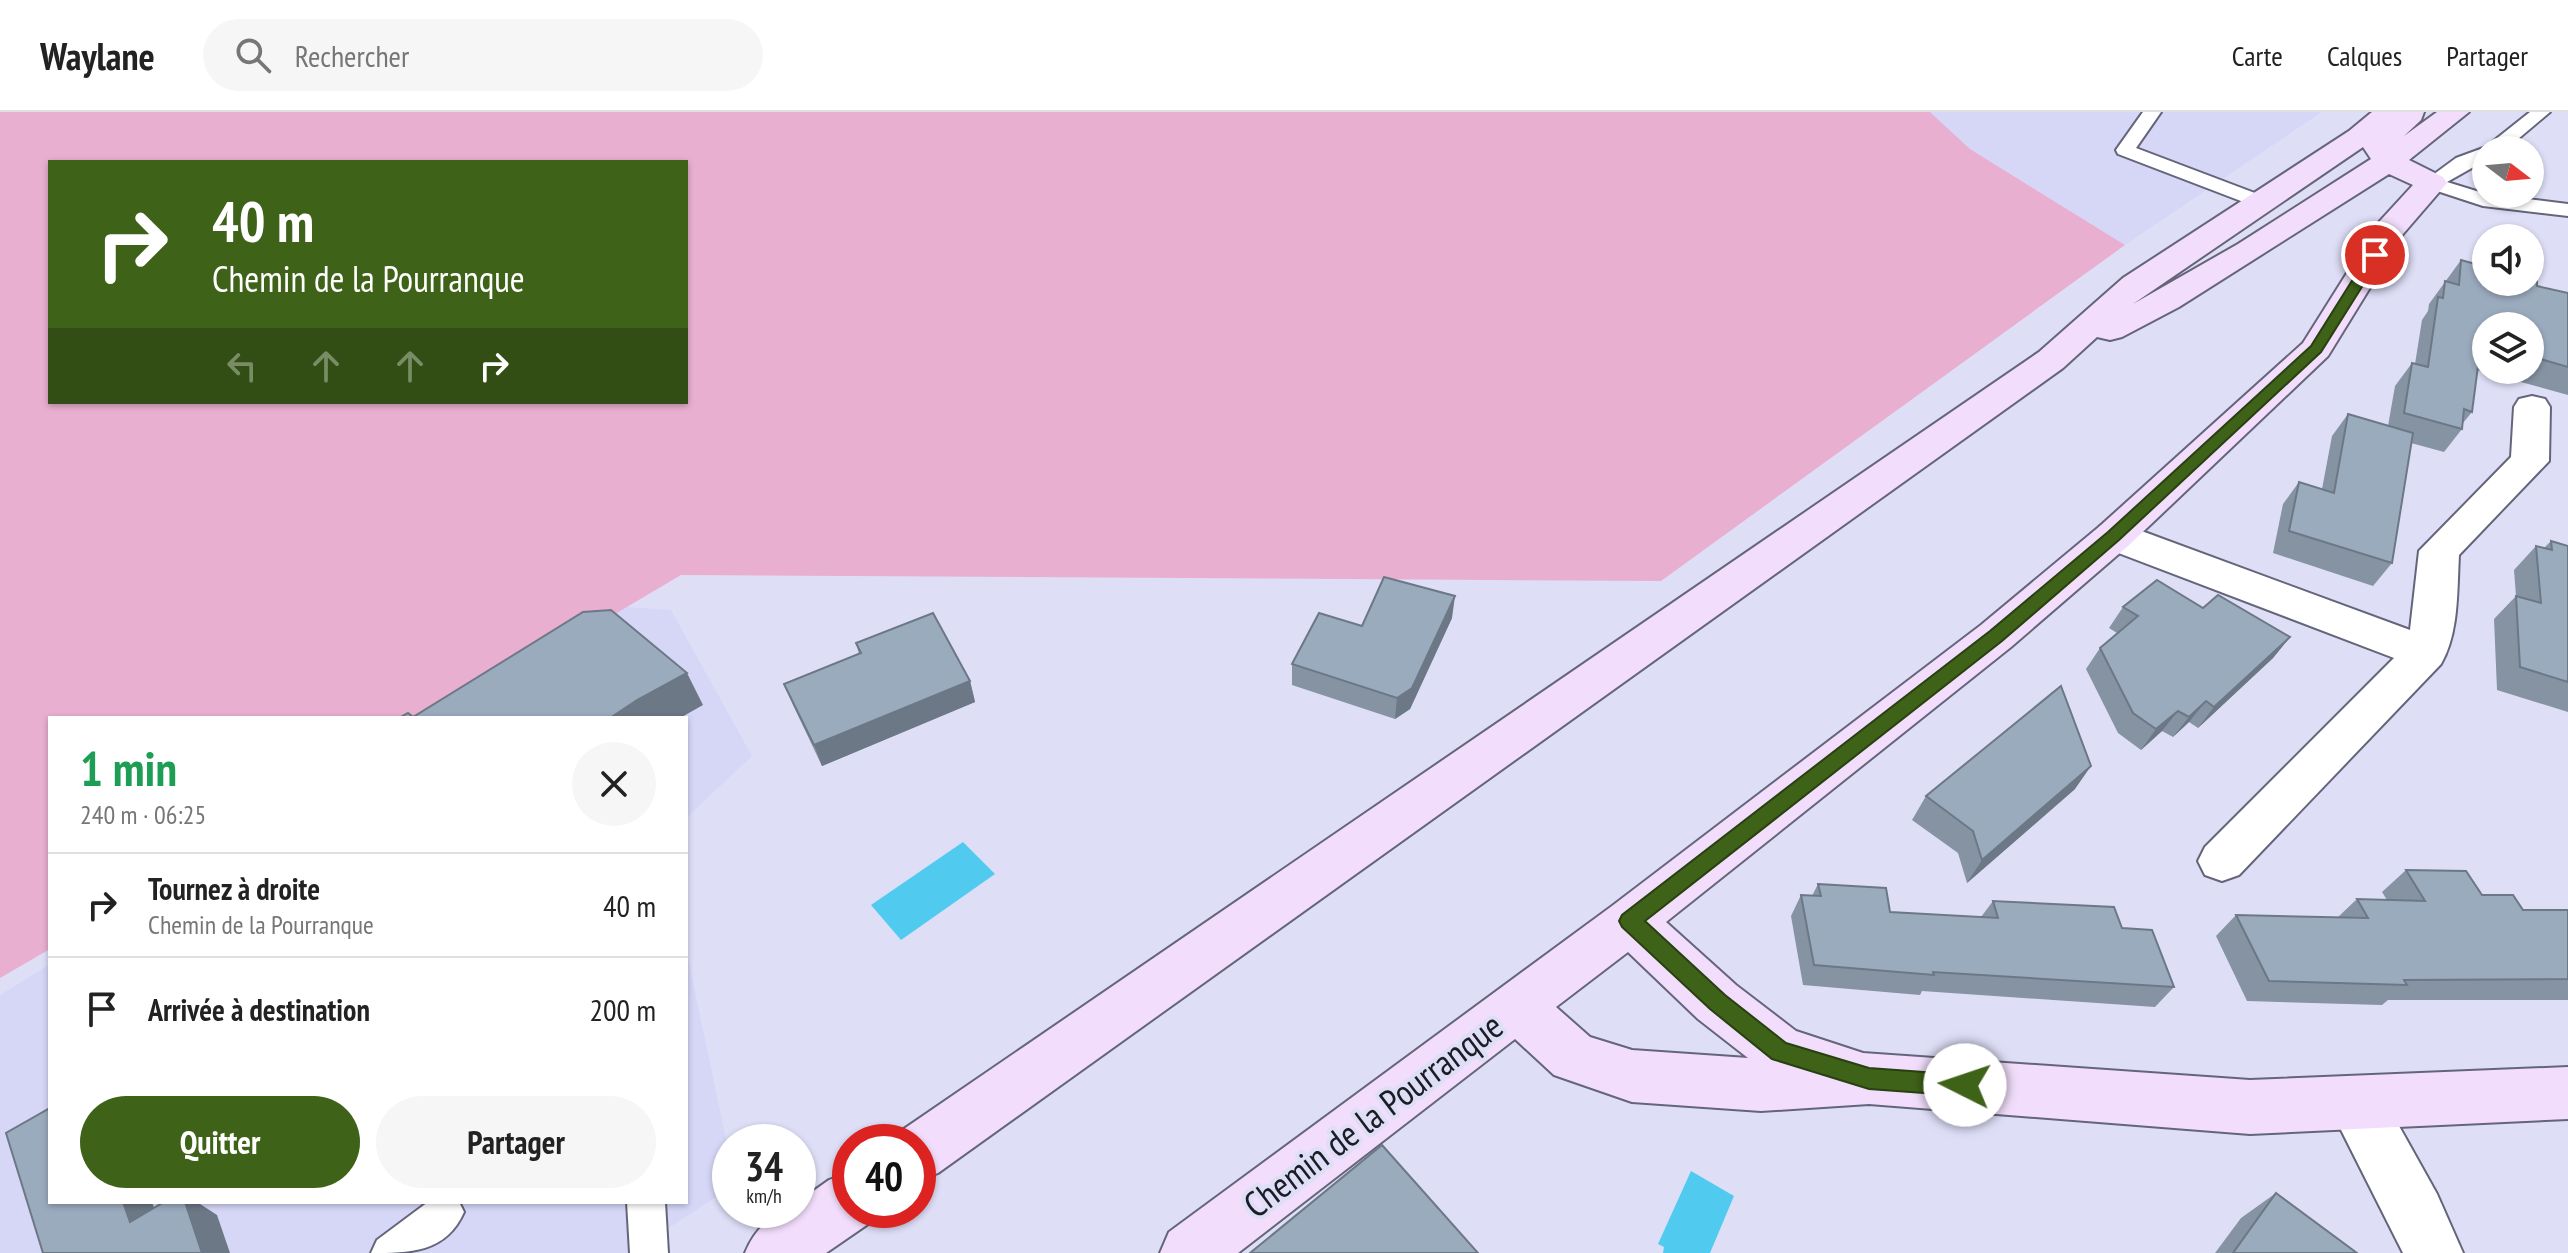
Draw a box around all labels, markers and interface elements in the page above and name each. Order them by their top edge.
search box [203,19,763,91]
text: Waylane [40,31,155,80]
icon: search [231,33,275,77]
text: Rechercher [295,36,409,75]
text: Carte [2232,37,2283,74]
text: Calques [2327,37,2402,74]
text: Partager [2446,37,2528,74]
north arrow [2472,136,2544,208]
map controls [2472,136,2544,384]
text: 40 m [212,185,314,257]
icon: right [80,192,184,296]
pin [2341,221,2409,289]
button: sound [2472,224,2544,296]
icon: arrive [2353,233,2397,277]
text: Chemin de la Pourranque [212,255,525,302]
button: layers [2472,312,2544,384]
icon: left [220,344,264,388]
icon: ahead [304,344,348,388]
icon: ahead [388,344,432,388]
icon: right [472,344,516,388]
text: 1 min [80,737,177,799]
button: close [572,742,656,826]
text: 240 m · 06:25 [80,798,206,831]
text: Tournez à droite [148,869,320,908]
icon: right [80,883,124,927]
text: 40 m [603,886,656,925]
text: Chemin de la Pourranque [148,908,374,941]
icon: arrive [80,987,124,1031]
text: Arrivée à destination [148,990,370,1029]
text: 200 m [590,990,656,1029]
street label: Chemin de la Pourranque [1234,1002,1512,1227]
position arrow [1923,1043,2007,1127]
button: Quitter [80,1096,360,1188]
button: Partager [376,1096,656,1188]
speed limit sign: 40 [832,1124,936,1228]
text: 34 [745,1140,783,1192]
text: km/h [746,1183,782,1209]

